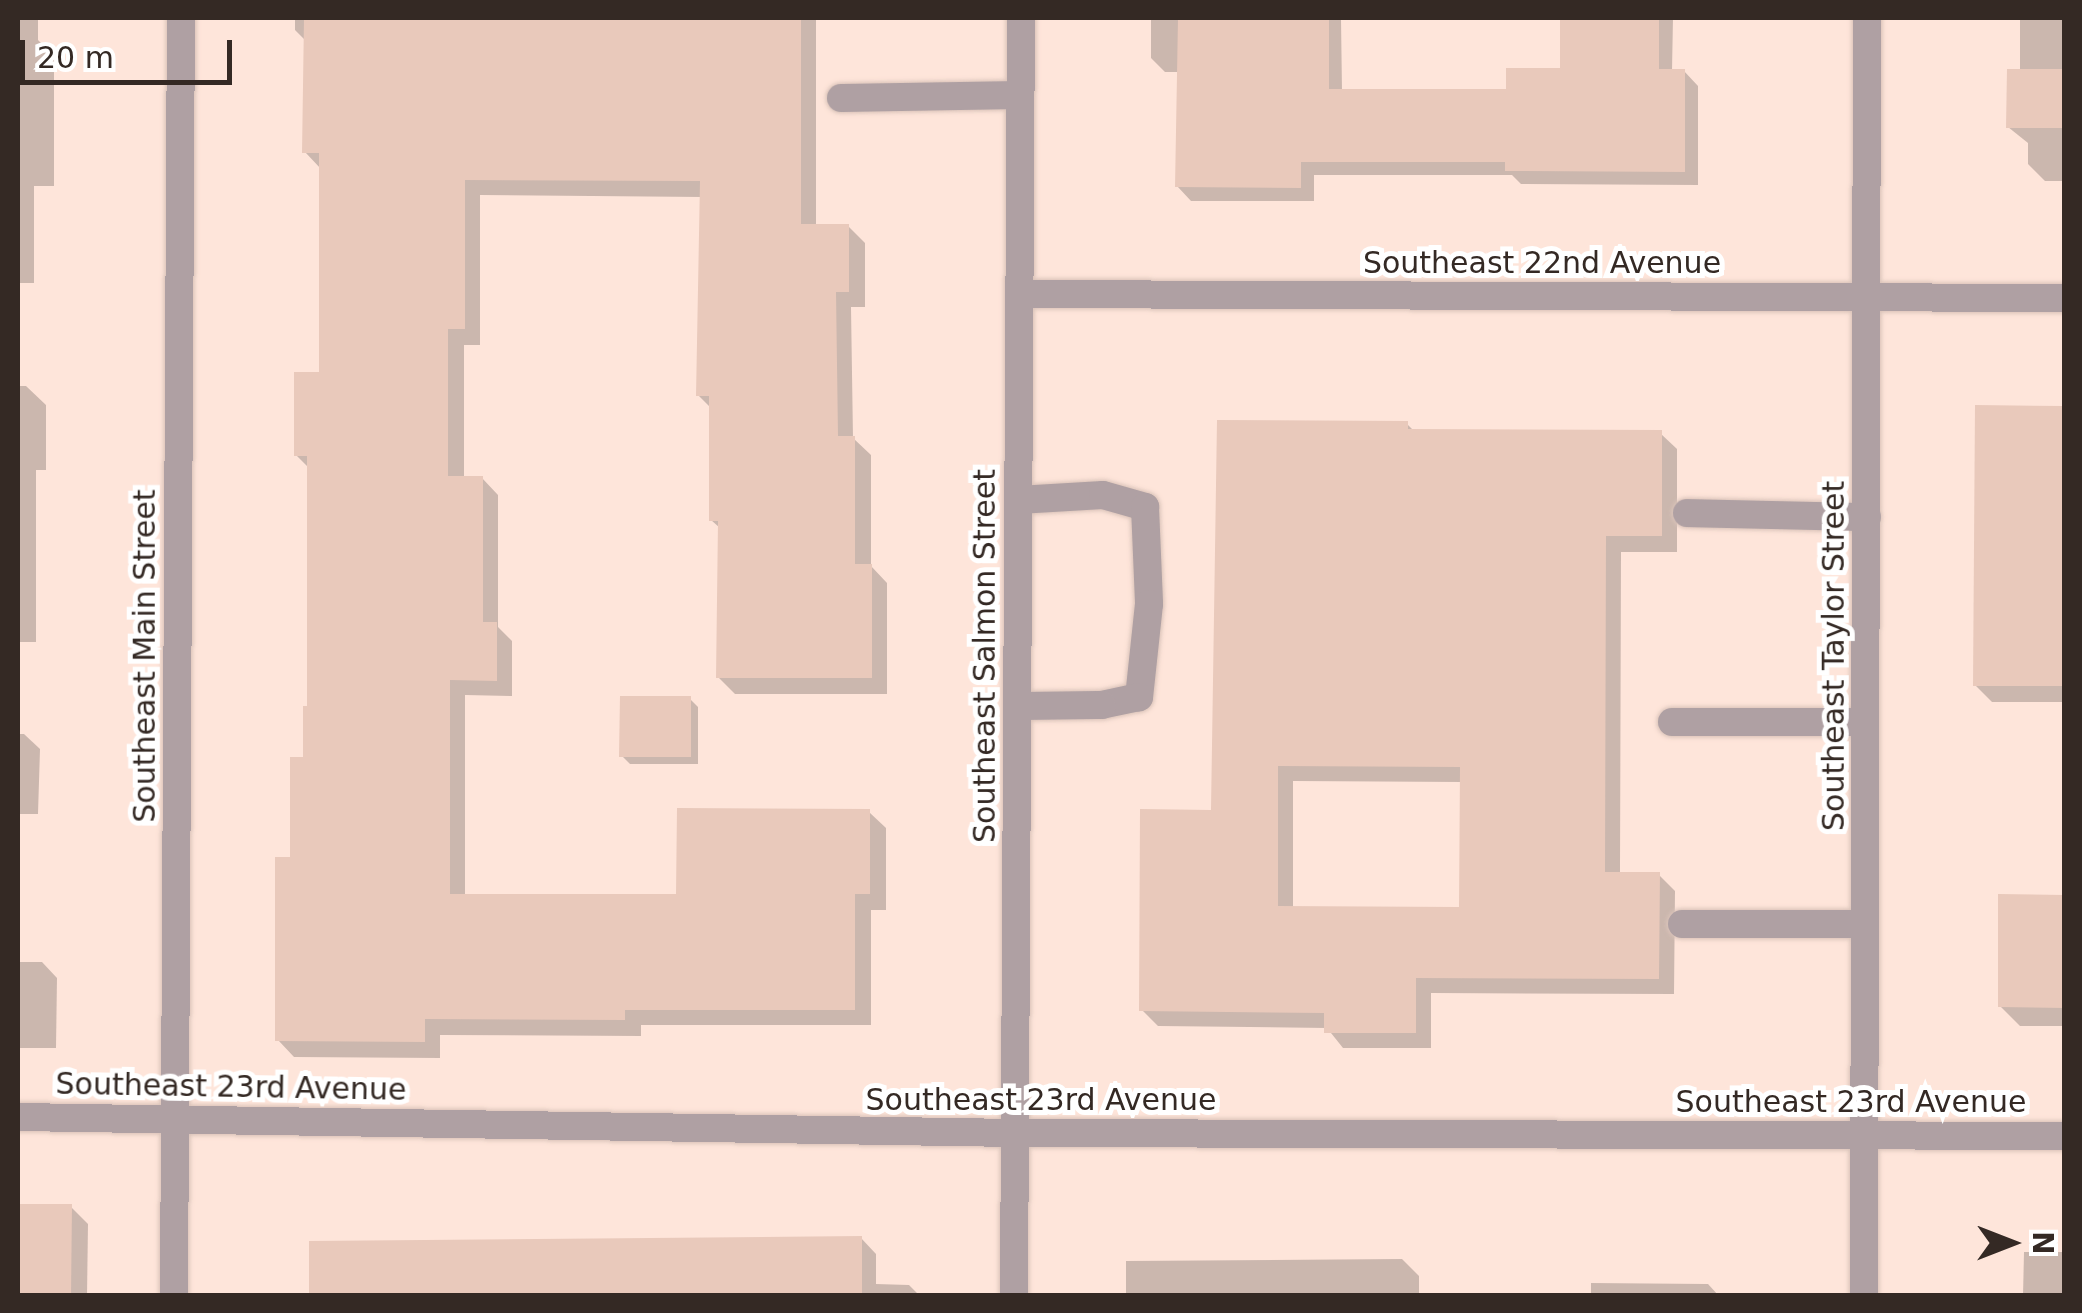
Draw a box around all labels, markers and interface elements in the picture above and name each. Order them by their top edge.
scale bar [25,20,238,82]
text: 20 m [37,40,114,75]
street label: Southeast 22nd Avenue [1363,245,1721,281]
street label: Southeast Salmon Street [967,469,1003,843]
street label: Southeast Taylor Street [1816,481,1852,831]
street label: Southeast Main Street [127,489,163,823]
street label: Southeast 23rd Avenue [55,1066,407,1108]
street label: Southeast 23rd Avenue [866,1082,1216,1118]
street label: Southeast 23rd Avenue [1676,1084,2026,1120]
north arrow [1962,1193,2062,1293]
text: N [2026,1231,2059,1255]

